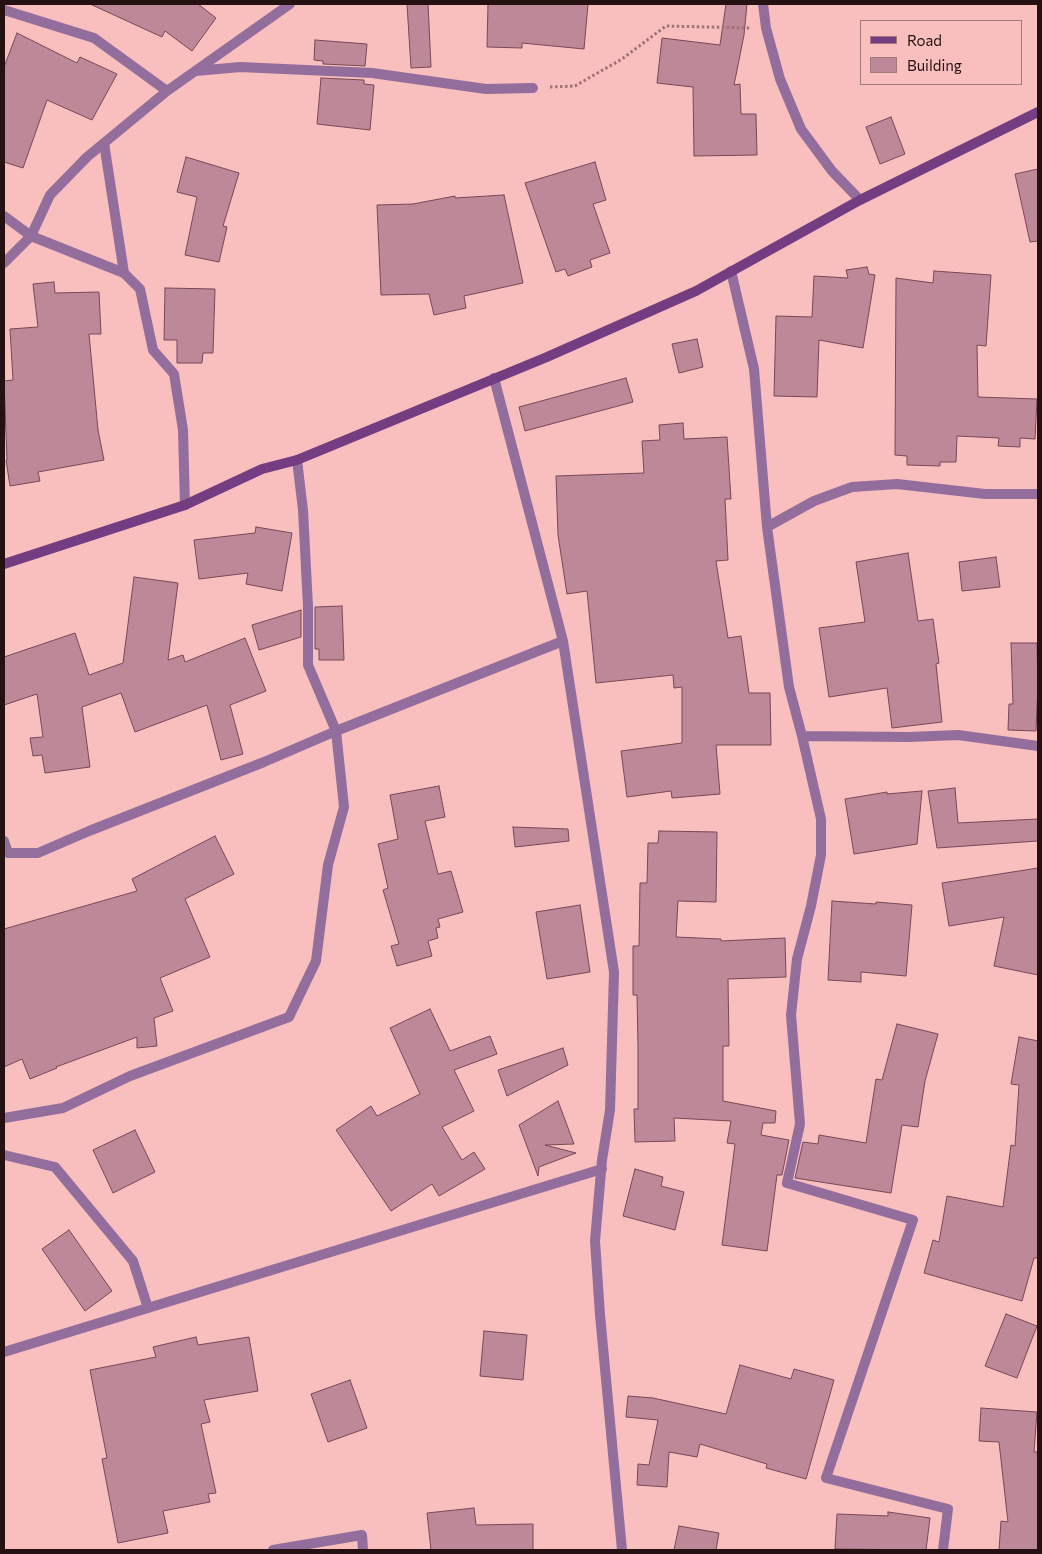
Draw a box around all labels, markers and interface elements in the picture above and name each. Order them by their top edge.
legend [860,20,1022,85]
text: Road [907,31,942,49]
text: Building [907,56,962,74]

